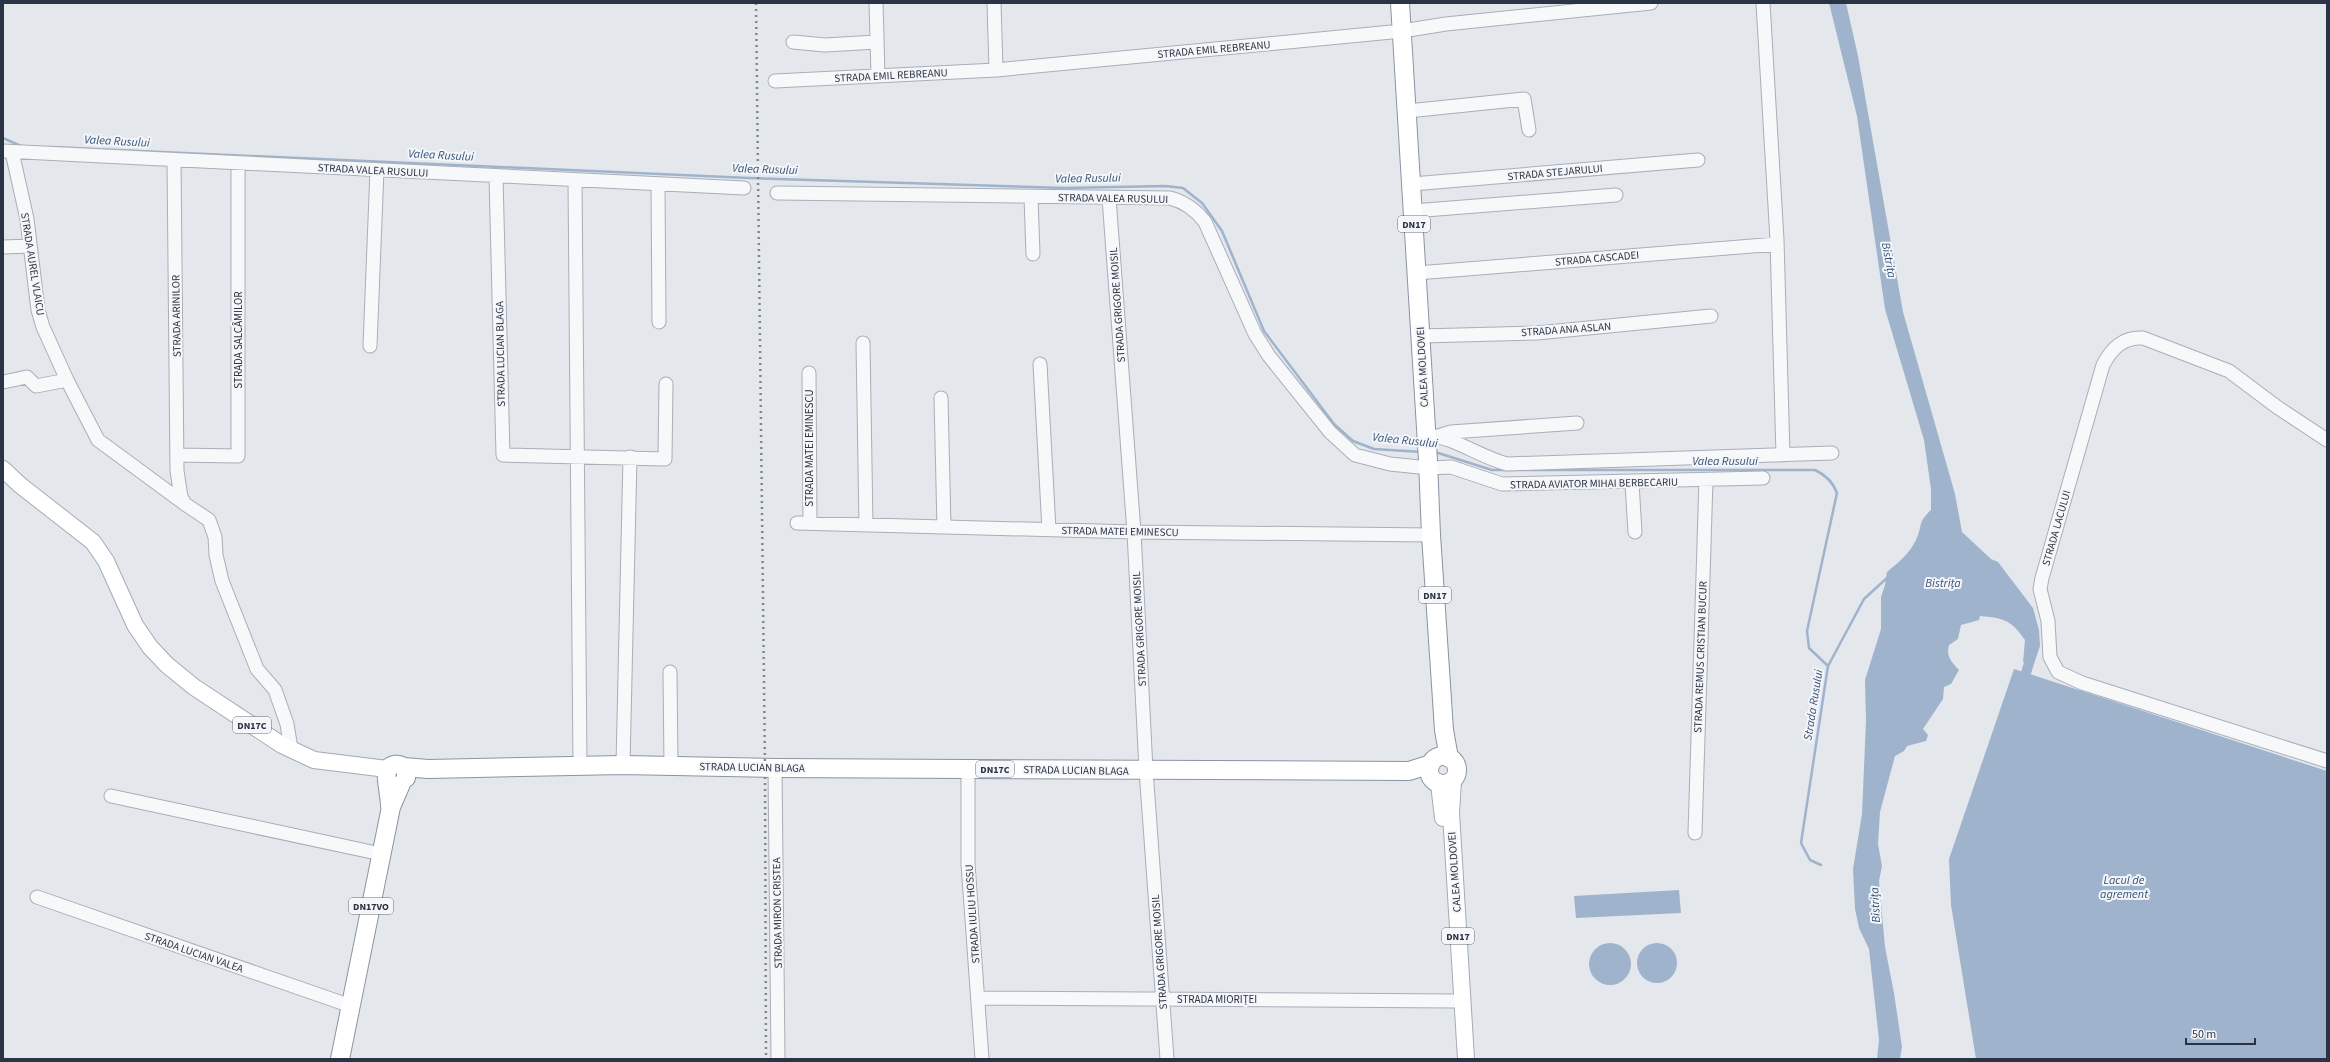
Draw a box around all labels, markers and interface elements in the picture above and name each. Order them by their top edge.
street label: STRADA EMIL REBREANU [1157,37,1271,62]
street label: STRADA EMIL REBREANU [834,65,948,86]
water label: Valea Rusului [84,131,150,152]
water label: Valea Rusului [408,145,474,166]
street label: STRADA VALEA RUSULUI [317,160,429,181]
water label: Valea Rusului [732,160,798,179]
street label: STRADA STEJARULUI [1507,161,1603,184]
water label: Valea Rusului [1055,169,1121,188]
street label: STRADA VALEA RUSULUI [1058,190,1168,207]
street label: STRADA AUREL VLAICU [17,211,48,317]
road number: DN17 [1398,216,1430,232]
water label: Bistrița [1877,241,1900,280]
street label: STRADA GRIGORE MOISIL [1106,246,1129,363]
street label: STRADA CASCADEI [1554,247,1640,270]
street label: STRADA ARINILOR [168,275,185,357]
street label: STRADA SALCÂMILOR [231,291,246,389]
street label: STRADA LUCIAN BLAGA [492,301,509,407]
street label: STRADA ANA ASLAN [1521,319,1612,340]
street label: CALEA MOLDOVEI [1413,326,1432,408]
street label: STRADA MATEI EMINESCU [802,389,817,507]
water label: Valea Rusului [1371,429,1439,452]
water label: Valea Rusului [1692,453,1758,470]
street label: STRADA AVIATOR MIHAI BERBECARIU [1510,475,1678,492]
street label: STRADA LACULUI [2039,489,2074,568]
street label: STRADA MATEI EMINESCU [1061,523,1179,540]
street label: STRADA GRIGORE MOISIL [1129,570,1150,687]
water label: Bistrița [1925,575,1961,592]
street label: STRADA REMUS CRISTIAN BUCUR [1690,581,1711,733]
road number: DN17 [1419,587,1451,603]
water label: Strada Rusului [1799,668,1828,742]
road number: DN17C [233,717,271,733]
street label: STRADA LUCIAN BLAGA [699,759,805,776]
road number: DN17C [976,761,1014,777]
street label: STRADA LUCIAN BLAGA [1023,762,1129,779]
street label: CALEA MOLDOVEI [1444,831,1465,913]
street label: STRADA MIRON CRISTEA [769,857,786,969]
street label: STRADA IULIU HOSSU [962,864,983,964]
water label: Lacul de agrement [2100,872,2149,903]
water label: Bistrița [1866,886,1885,923]
street label: STRADA GRIGORE MOISIL [1148,893,1171,1010]
road number: DN17VO [349,898,393,914]
street label: STRADA LUCIAN VALEA [142,928,245,976]
road number: DN17 [1442,928,1474,944]
street label: STRADA MIORIȚEI [1177,992,1257,1007]
scale bar [2186,1020,2255,1046]
text: 50 m [2192,1026,2216,1043]

